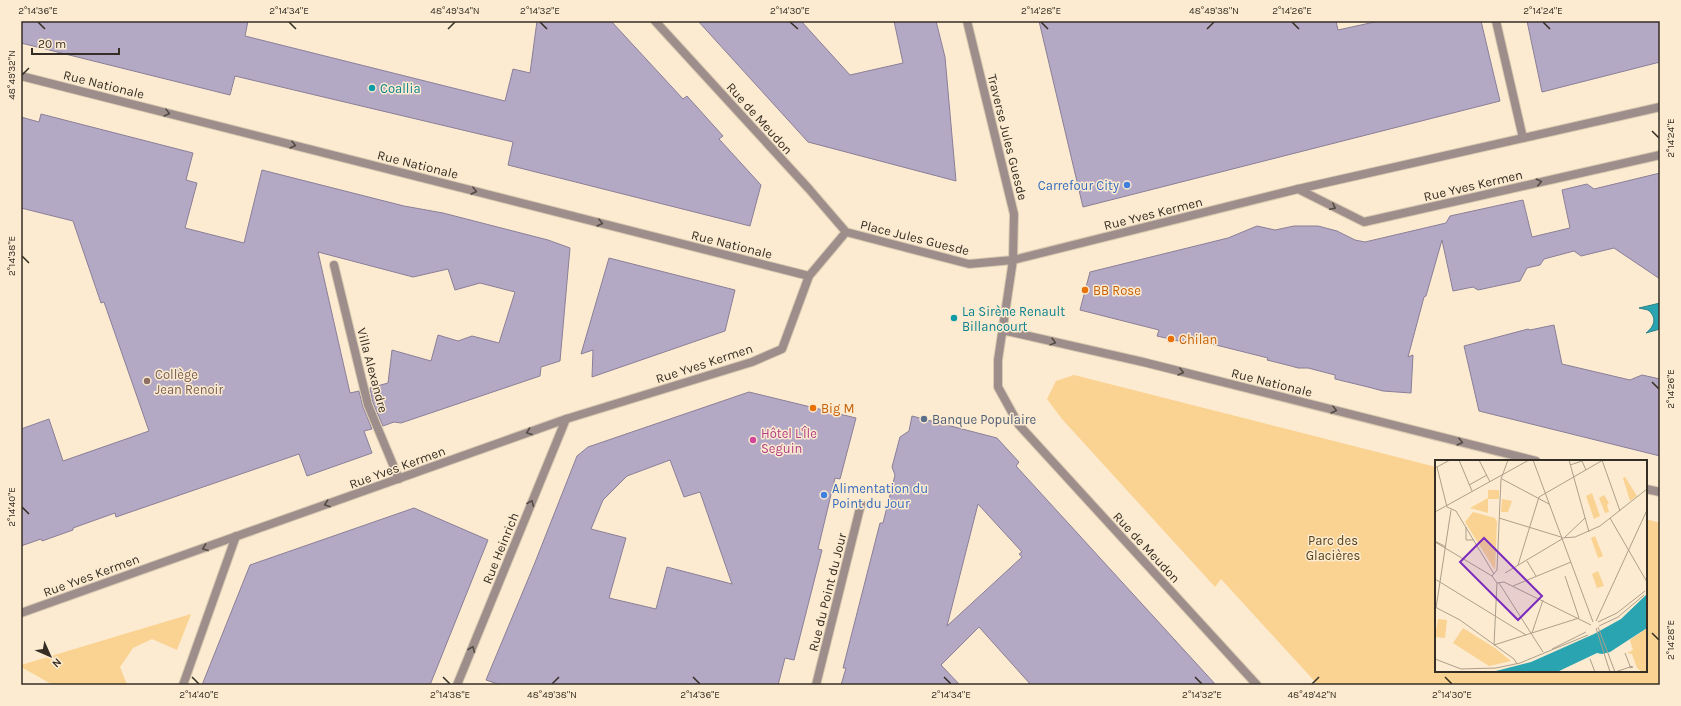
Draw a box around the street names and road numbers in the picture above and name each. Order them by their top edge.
street label: Rue Nationale [62,67,146,102]
street label: Traverse Jules Guesde [985,73,1031,202]
street label: Rue de Meudon [724,79,796,157]
street label: Rue Nationale [376,147,460,182]
street label: Rue Yves Kermen [1422,167,1524,204]
street label: Rue Yves Kermen [1102,194,1204,233]
street label: Place Jules Guesde [859,217,971,258]
street label: Rue Nationale [690,227,774,262]
street label: Villa Alexandre [354,326,391,415]
street label: Rue Yves Kermen [654,341,755,386]
street label: Rue Nationale [1230,365,1314,400]
street label: Rue Yves Kermen [347,443,447,492]
street label: Rue de Meudon [1110,509,1183,586]
street label: Rue Heinrich [479,510,522,586]
street label: Rue du Point du Jour [805,531,850,653]
street label: Rue Yves Kermen [41,551,141,600]

